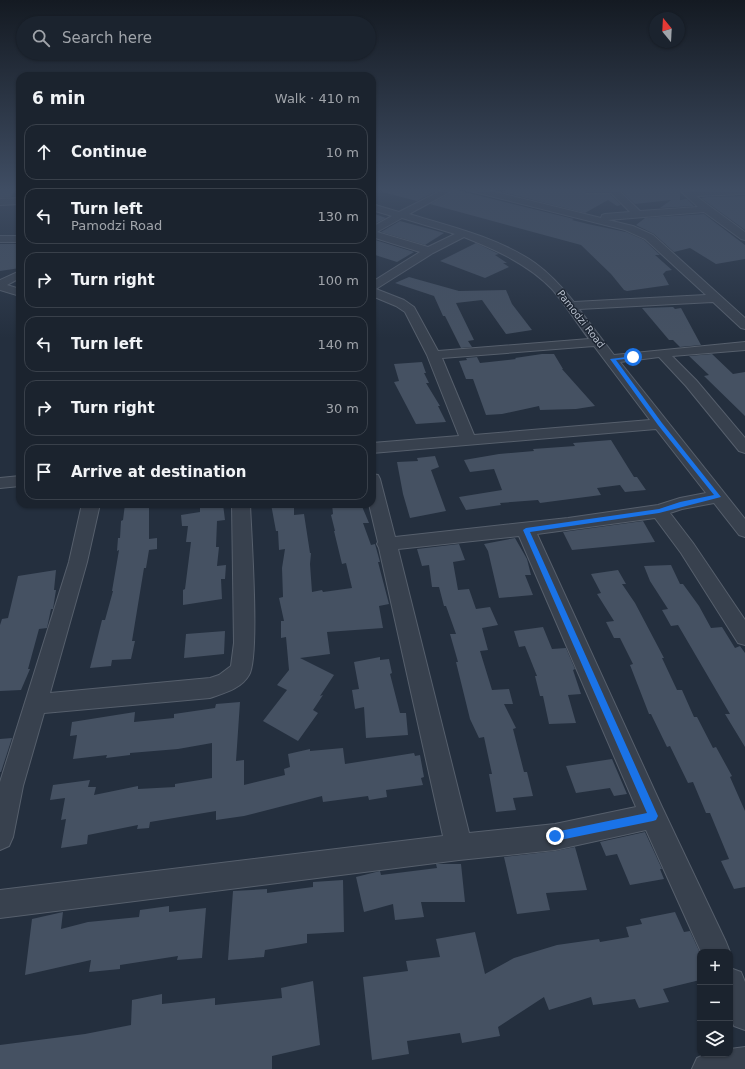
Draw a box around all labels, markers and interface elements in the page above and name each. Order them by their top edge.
north arrow [649,12,685,48]
search box [16,16,376,60]
icon: search [30,27,52,49]
text: Search here [62,29,152,47]
text: 6 min [32,88,85,108]
text: Walk · 410 m [275,91,360,106]
icon: ahead [33,141,55,163]
text: Continue [71,143,147,161]
text: 10 m [326,145,359,160]
text: Turn left [71,200,143,218]
icon: left [33,205,55,227]
text: 130 m [317,209,359,224]
text: Pamodzi Road [71,218,162,233]
icon: right [33,269,55,291]
text: Turn right [71,271,155,289]
text: 100 m [317,273,359,288]
street label: Pamodzi Road [555,288,607,350]
icon: left [33,333,55,355]
text: Turn left [71,335,143,353]
text: 140 m [317,337,359,352]
route start [624,348,642,366]
icon: right [33,397,55,419]
text: Turn right [71,399,155,417]
text: 30 m [326,401,359,416]
icon: arrive [33,461,55,483]
text: Arrive at destination [71,463,246,481]
route end [546,827,564,845]
map controls [697,949,733,1057]
button: + [697,949,733,985]
button: − [697,985,733,1021]
button: layers [697,1021,733,1057]

